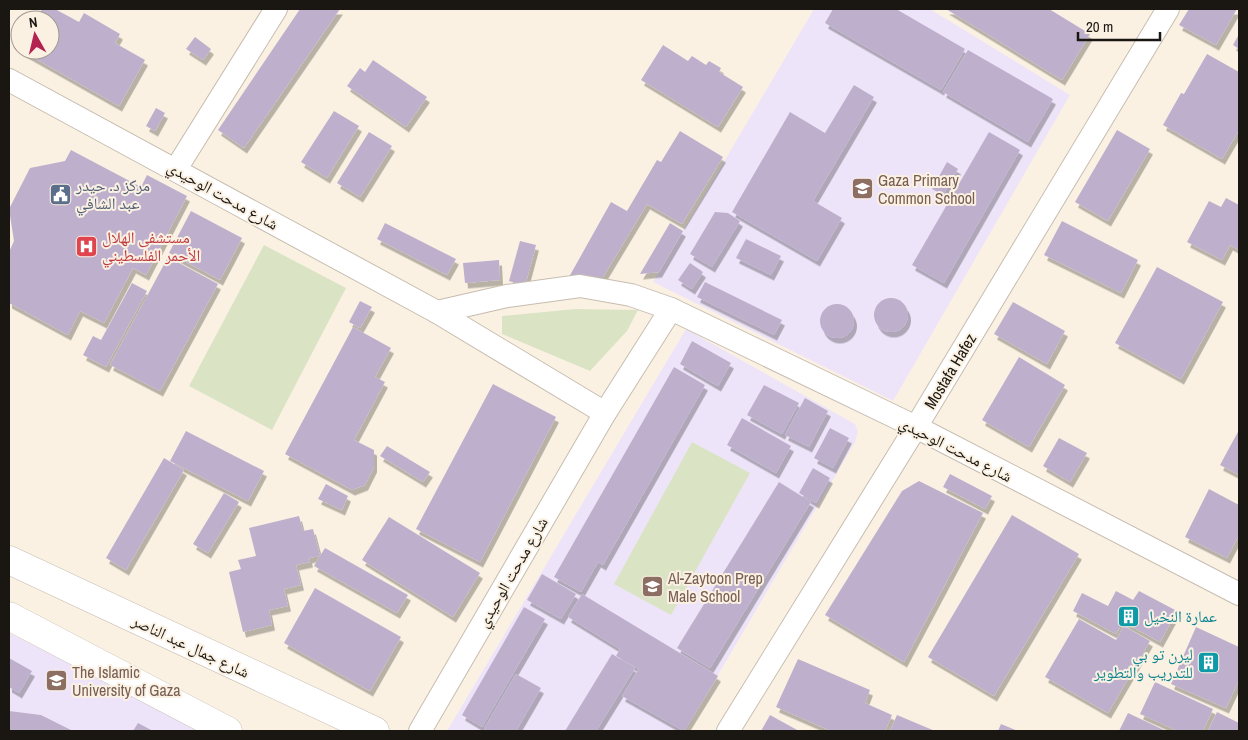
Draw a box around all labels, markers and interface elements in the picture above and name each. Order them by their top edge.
north arrow [10,10,60,60]
scale bar [1078,10,1160,42]
text: N [28,13,39,32]
text: 20 m [1086,16,1113,37]
street label: شارع مدحت الوحيدي [162,155,283,236]
place label: Gaza Primary Common School [878,169,975,209]
place label: مركز د. حيدر عبد الشافي [75,174,150,216]
school or university icon: Gaza Primary Common School [850,177,874,201]
public building icon: مركز د. حيدر عبد الشافي [48,182,72,206]
place label: مستشفى الهلال الأحمر الفلسطيني [102,226,200,268]
hospital icon: مستشفى الهلال الأحمر الفلسطيني [74,234,98,258]
street label: Mostafa Hafez [919,329,981,413]
street label: شارع مدحت الوحيدي [895,411,1016,489]
street label: شارع مدحت الوحيدي [471,513,554,632]
place label: Al-Zaytoon Prep Male School [667,567,763,607]
school or university icon: Al-Zaytoon Prep Male School [640,575,664,599]
building icon: عمارة النخيل [1116,604,1140,628]
place label: عمارة النخيل [1144,605,1217,627]
street label: شارع جمال عبد الناصر [128,609,253,683]
place label: ليرن تو بي للتدريب والتطوير [1093,643,1193,683]
building icon: ليرن تو بي للتدريب والتطوير [1197,651,1221,675]
place label: The Islamic University of Gaza [72,661,181,701]
school or university icon: The Islamic University of Gaza [44,669,68,693]

